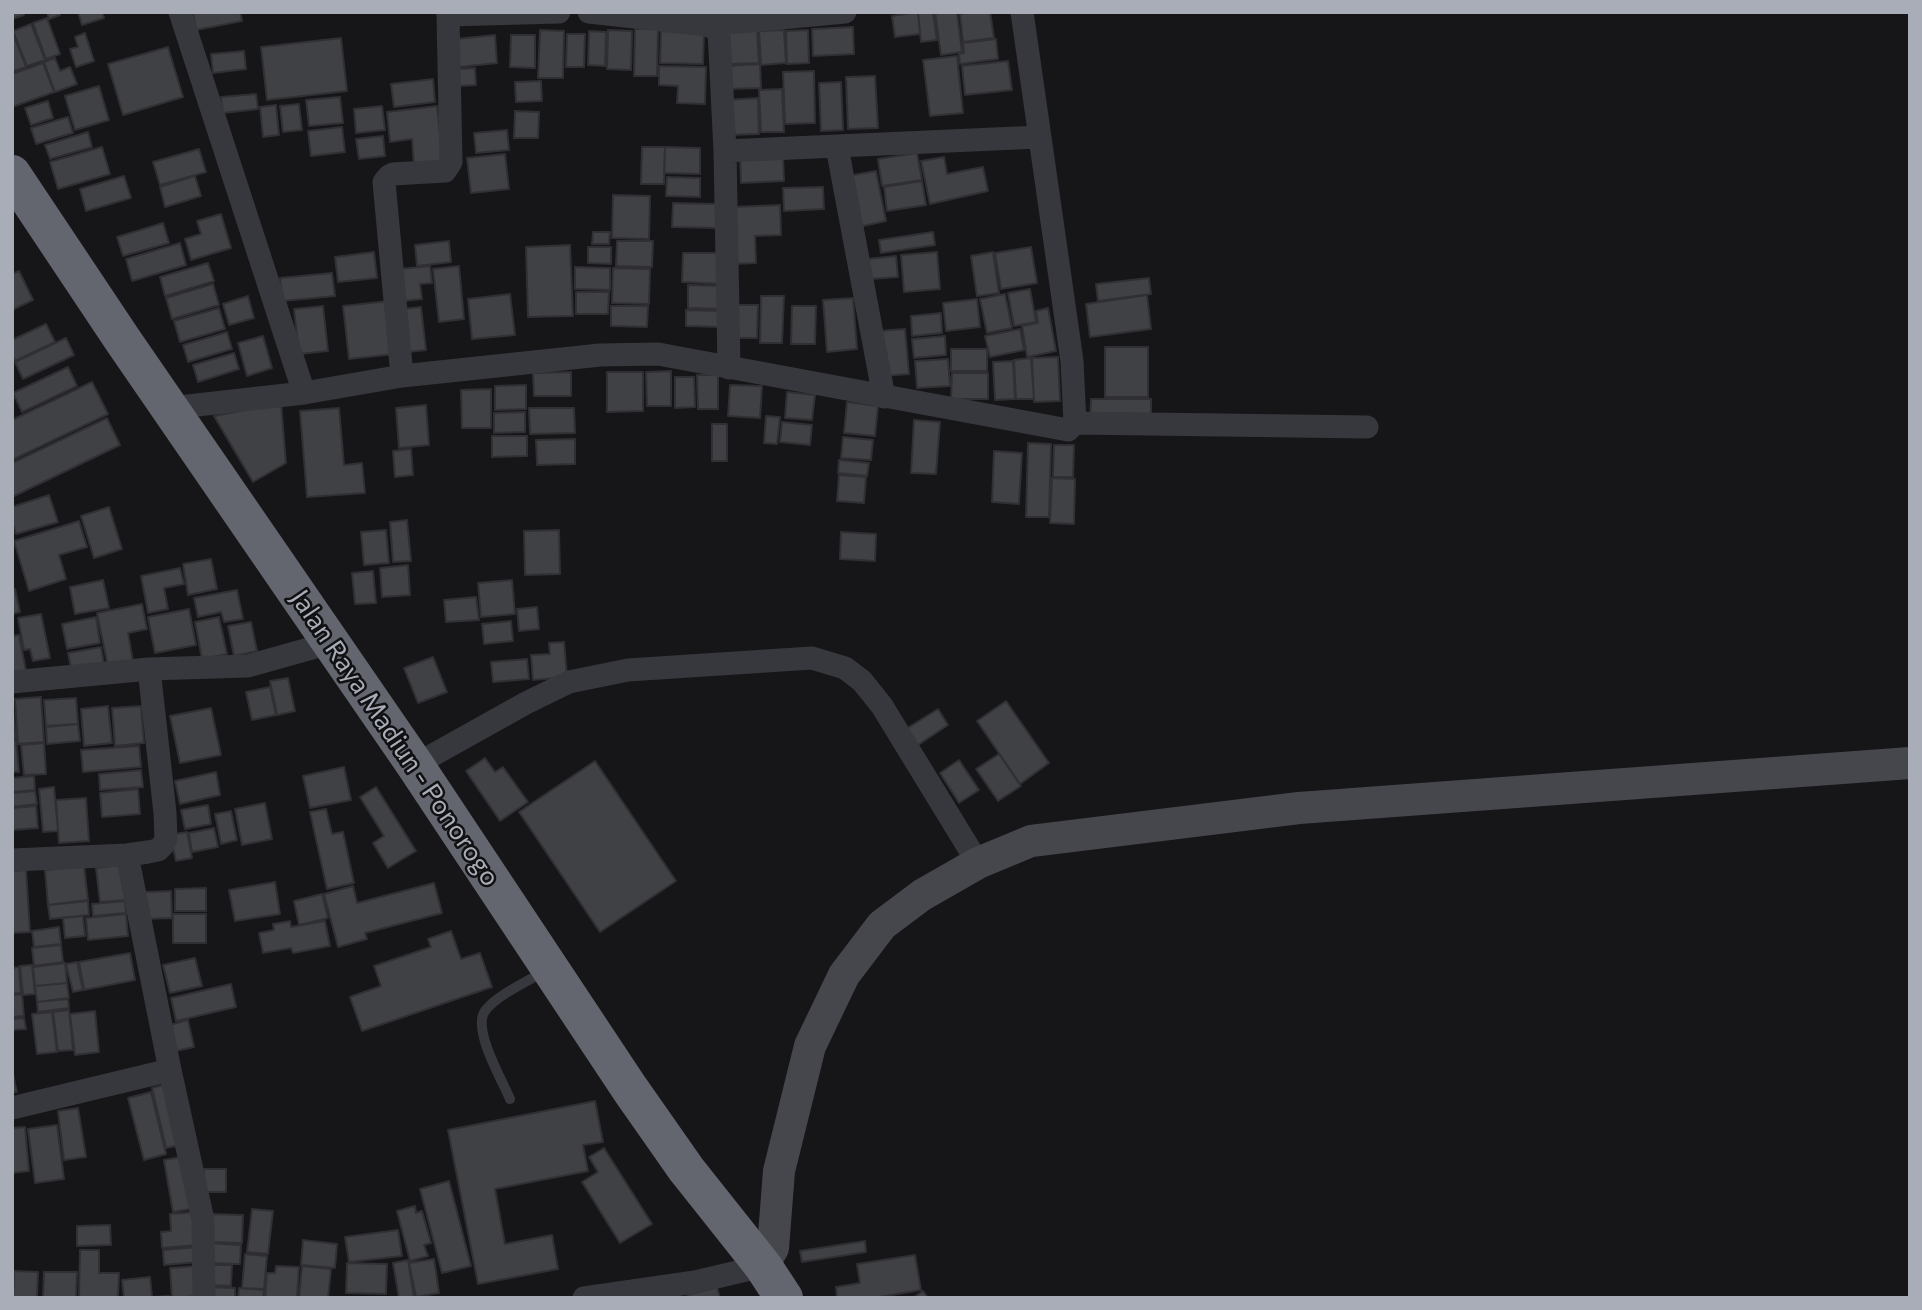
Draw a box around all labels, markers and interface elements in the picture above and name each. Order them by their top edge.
street label: Jalan Raya Madiun - Ponorogo [284,584,506,892]

